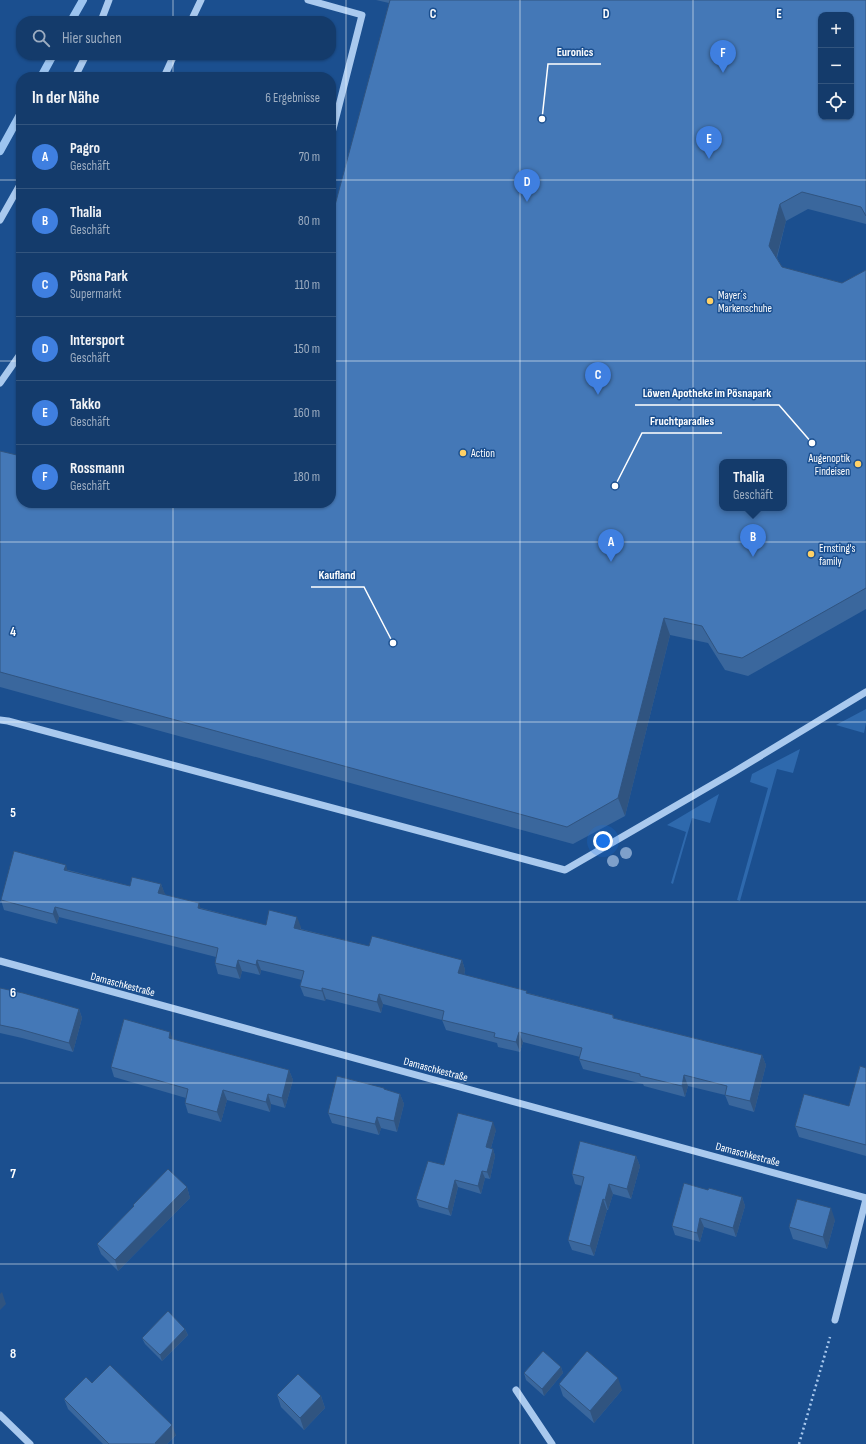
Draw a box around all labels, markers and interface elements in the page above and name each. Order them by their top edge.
text: C [430,6,437,22]
text: D [603,6,610,22]
text: E [776,6,782,22]
map controls [818,12,854,120]
button: + [818,12,854,48]
search box [16,16,336,60]
icon: search [30,27,52,49]
text: Hier suchen [62,29,122,48]
callout: Euronics [548,40,601,64]
pin: F [710,40,736,73]
text: Euronics [557,45,594,60]
button: − [818,48,854,84]
button: locate [818,84,854,120]
text: In der Nähe [32,88,99,108]
text: 6 Ergebnisse [265,90,320,106]
pin: E [696,126,722,159]
text: Pagro [70,139,100,158]
text: A [42,149,48,165]
text: 70 m [299,149,320,165]
text: Geschäft [70,158,110,174]
pin: D [514,169,540,202]
text: Thalia [70,203,102,222]
text: B [42,213,48,229]
text: 80 m [298,213,320,229]
text: Geschäft [70,222,110,238]
text: Pösna Park [70,267,128,286]
text: C [42,277,48,293]
text: 110 m [295,277,320,293]
text: Supermarkt [70,286,121,302]
place label: Mayer´s Markenschuhe [718,289,772,315]
marker: Mayer´s Markenschuhe [705,296,715,306]
text: Intersport [70,331,125,350]
text: D [42,341,48,357]
text: 150 m [294,341,320,357]
text: Geschäft [70,350,110,366]
pin: C [585,362,611,395]
callout: Löwen Apotheke im Pösnapark [635,381,779,405]
text: Löwen Apotheke im Pösnapark [643,386,771,401]
text: Takko [70,395,101,414]
text: E [42,405,48,421]
text: 160 m [294,405,320,421]
callout: Fruchtparadies [642,409,722,433]
text: Geschäft [70,414,110,430]
text: Fruchtparadies [650,414,714,429]
place label: Action [470,447,495,460]
marker: Action [458,448,468,458]
place label: Augenoptik Findeisen [807,452,851,478]
text: Rossmann [70,459,125,478]
popup [719,459,787,511]
marker: Augenoptik Findeisen [853,459,863,469]
text: Thalia [733,468,765,487]
text: F [42,469,48,485]
text: 180 m [294,469,320,485]
text: Geschäft [70,478,110,494]
text: Geschäft [733,487,773,503]
pin: B [740,524,766,557]
pin: A [598,529,624,562]
place label: Ernsting's family [819,542,856,568]
marker: Ernsting's family [806,549,816,559]
callout: Kaufland [311,563,364,587]
text: Kaufland [318,568,356,583]
text: 4 [10,624,16,640]
text: 5 [10,805,16,821]
your location [593,831,613,851]
street label: Damaschkestraße [89,970,156,999]
text: 6 [10,985,16,1001]
street label: Damaschkestraße [402,1055,469,1084]
street label: Damaschkestraße [714,1140,781,1169]
text: 7 [10,1166,16,1182]
text: 8 [10,1346,16,1362]

